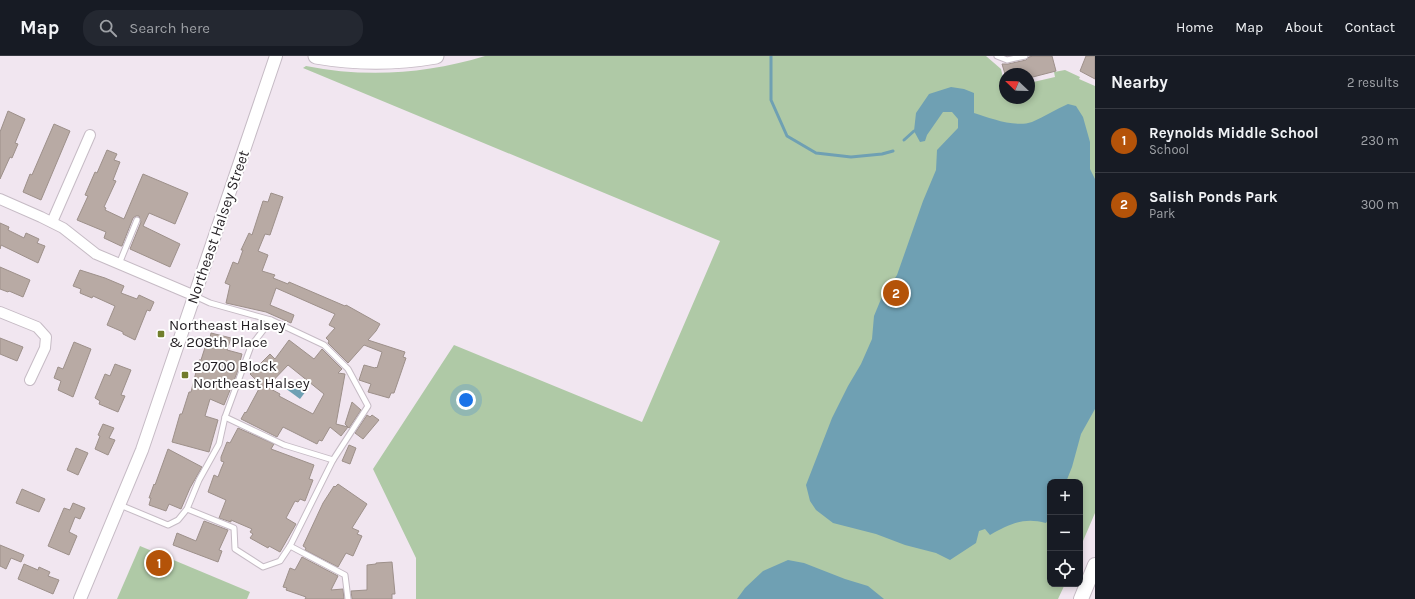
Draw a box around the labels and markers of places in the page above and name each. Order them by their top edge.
pin: 2 [883,278,909,308]
place label: Northeast Halsey & 208th Place [169,316,286,351]
marker: Northeast Halsey & 208th Place [156,329,166,339]
place label: 20700 Block Northeast Halsey [193,357,310,392]
marker: 20700 Block Northeast Halsey [180,370,190,380]
pin: 1 [146,548,172,578]

